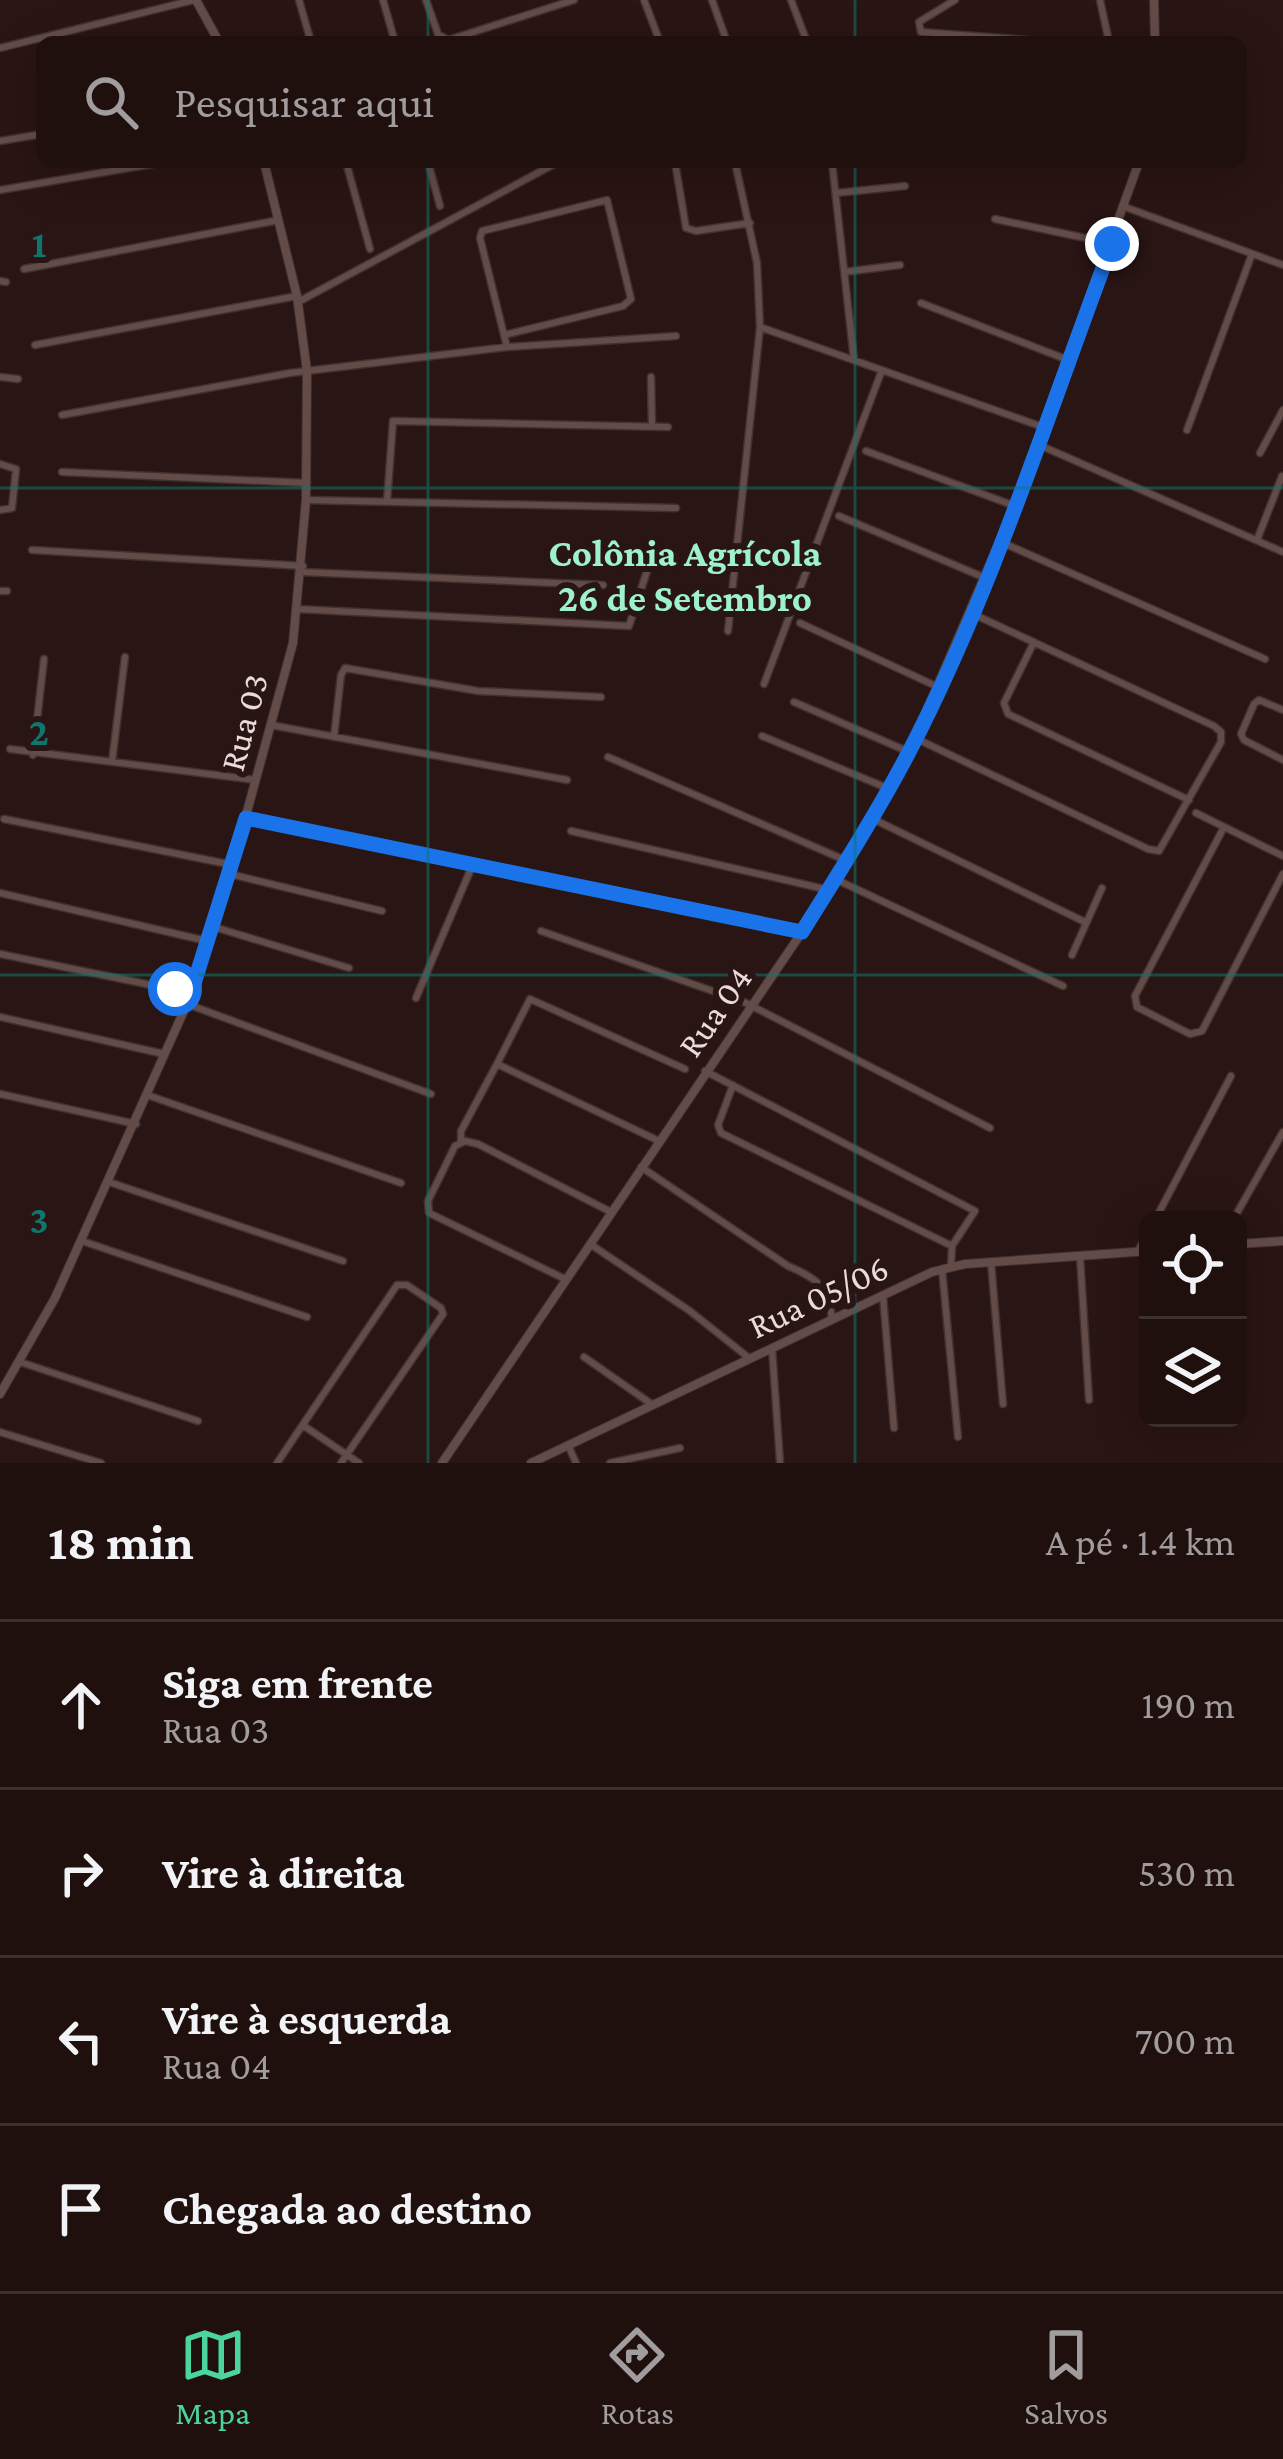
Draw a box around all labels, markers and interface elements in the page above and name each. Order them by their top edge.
search box [36,36,1247,168]
icon: search [78,69,144,135]
text: Pesquisar aqui [174,77,434,127]
route end [1085,217,1139,271]
text: 1 [32,222,46,265]
district label: Colônia Agrícola 26 de Setembro [548,531,822,619]
street label: Rua 03 [212,669,276,775]
text: 2 [29,710,49,753]
street label: Rua 04 [670,959,760,1064]
route start [148,962,202,1016]
text: 3 [29,1198,49,1241]
map controls [1139,1211,1247,1427]
button: locate [1139,1211,1247,1319]
street label: Rua 05/06 [742,1247,895,1347]
button: layers [1139,1319,1247,1427]
text: 18 min [48,1513,194,1570]
text: A pé · 1.4 km [1046,1520,1235,1563]
text: Siga em frente [162,1658,433,1708]
icon: ahead [48,1672,114,1738]
text: 190 m [1142,1683,1235,1726]
text: Rua 03 [162,1708,269,1751]
icon: right [48,1840,114,1906]
text: Vire à direita [162,1848,404,1898]
text: 530 m [1138,1851,1235,1894]
text: Vire à esquerda [162,1994,451,2044]
icon: left [48,2008,114,2074]
text: 700 m [1135,2019,1235,2062]
text: Rua 04 [162,2044,271,2087]
icon: arrive [48,2176,114,2242]
text: Chegada ao destino [162,2184,532,2234]
tab: Mapa [175,2322,250,2431]
tab: Rotas [601,2322,674,2431]
tab: Salvos [1024,2322,1108,2431]

